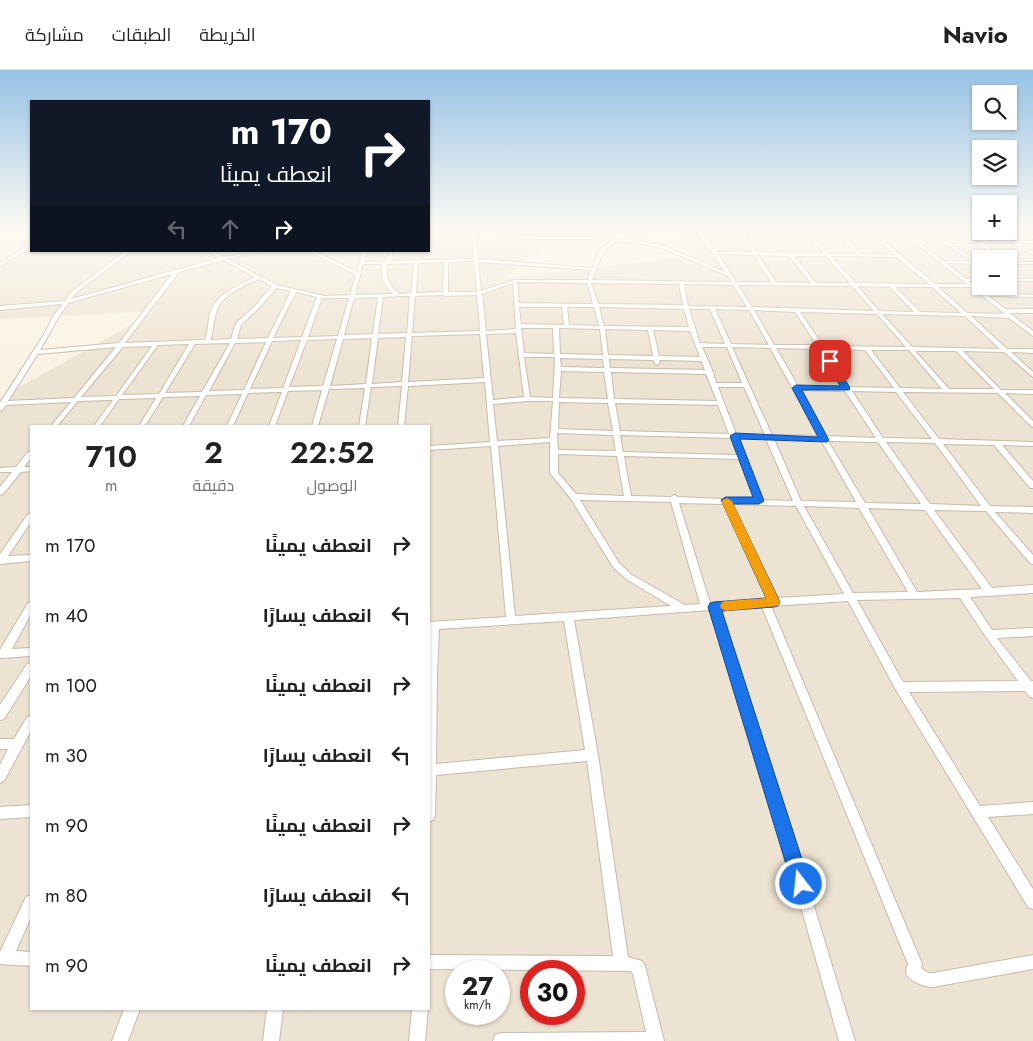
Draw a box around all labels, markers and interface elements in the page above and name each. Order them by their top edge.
text: Navio [943,17,1008,52]
text: مشاركة [25,22,84,48]
text: الطبقات [112,22,171,48]
text: الخريطة [199,22,256,48]
map controls [972,85,1017,295]
button: search [972,85,1017,130]
text: 170 m [231,107,332,157]
icon: right [350,120,415,185]
button: layers [972,140,1017,185]
text: انعطف يمينًا [220,158,332,190]
button: + [972,195,1017,240]
icon: left [163,215,191,243]
icon: ahead [216,215,244,243]
icon: right [269,215,297,243]
button: − [972,250,1017,295]
pin [809,340,851,382]
icon: arrive [816,347,844,375]
text: 2 [204,431,223,474]
text: 22:52 [290,431,374,474]
text: 710 [86,435,137,478]
text: m [105,474,118,497]
text: دقيقة [193,474,234,497]
text: الوصول [307,474,358,497]
icon: right [387,531,415,559]
text: 170 m [45,532,95,559]
text: انعطف يمينًا [265,532,372,559]
icon: left [387,601,415,629]
text: 40 m [45,602,88,629]
text: انعطف يسارًا [263,602,372,629]
icon: right [387,671,415,699]
text: 100 m [45,672,97,699]
text: انعطف يمينًا [265,672,372,699]
icon: left [387,741,415,769]
text: 30 m [45,742,87,769]
text: انعطف يسارًا [263,742,372,769]
icon: right [387,811,415,839]
text: 90 m [45,812,88,839]
text: انعطف يمينًا [265,812,372,839]
position arrow [774,857,826,909]
icon: left [387,881,415,909]
text: 80 m [45,882,87,909]
text: انعطف يسارًا [263,882,372,909]
icon: right [387,951,415,979]
text: 90 m [45,952,88,979]
text: انعطف يمينًا [265,952,372,979]
speed limit sign: 30 [520,960,585,1025]
text: 27 [462,968,493,1004]
text: km/h [464,996,491,1014]

